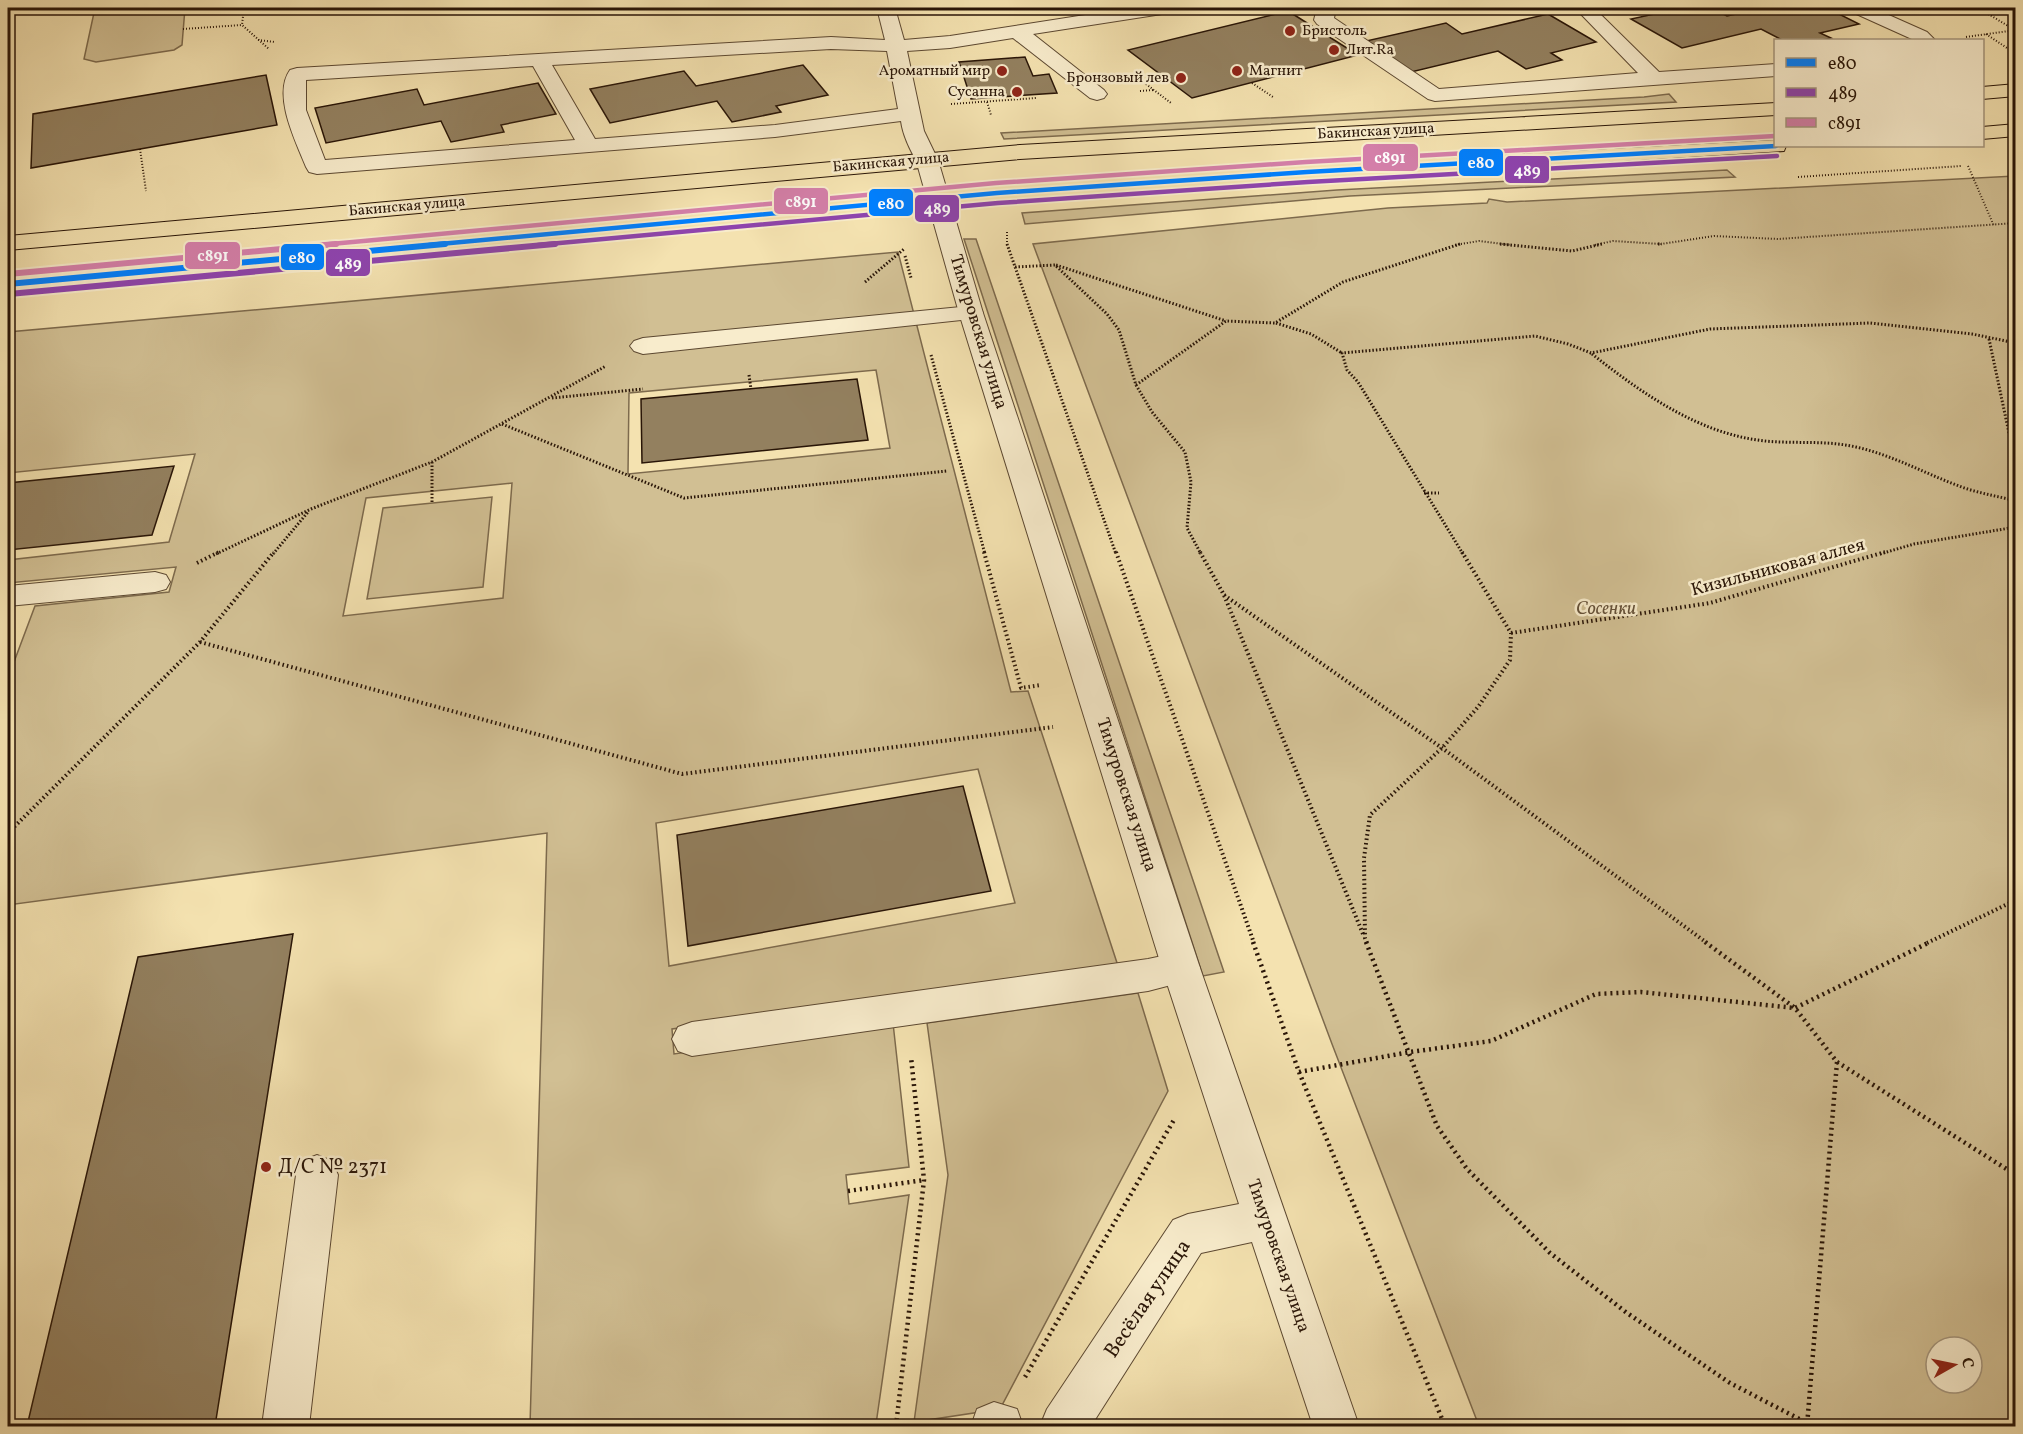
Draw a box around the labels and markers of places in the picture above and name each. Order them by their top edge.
place label: Бристоль [1302,21,1367,42]
marker: Бристоль [1283,24,1297,38]
place label: Лит.Ra [1346,40,1394,61]
marker: Лит.Ra [1327,43,1341,57]
place label: Ароматный мир [879,61,990,82]
place label: Магнит [1249,61,1303,82]
marker: Ароматный мир [995,64,1009,78]
marker: Магнит [1230,64,1244,78]
place label: Бронзовый лев [1066,68,1169,89]
marker: Бронзовый лев [1174,71,1188,85]
place label: Сусанна [948,82,1005,103]
marker: Сусанна [1010,85,1024,99]
place label: Д/C № 2371 [278,1153,387,1182]
marker: Д/C № 2371 [259,1160,273,1174]

